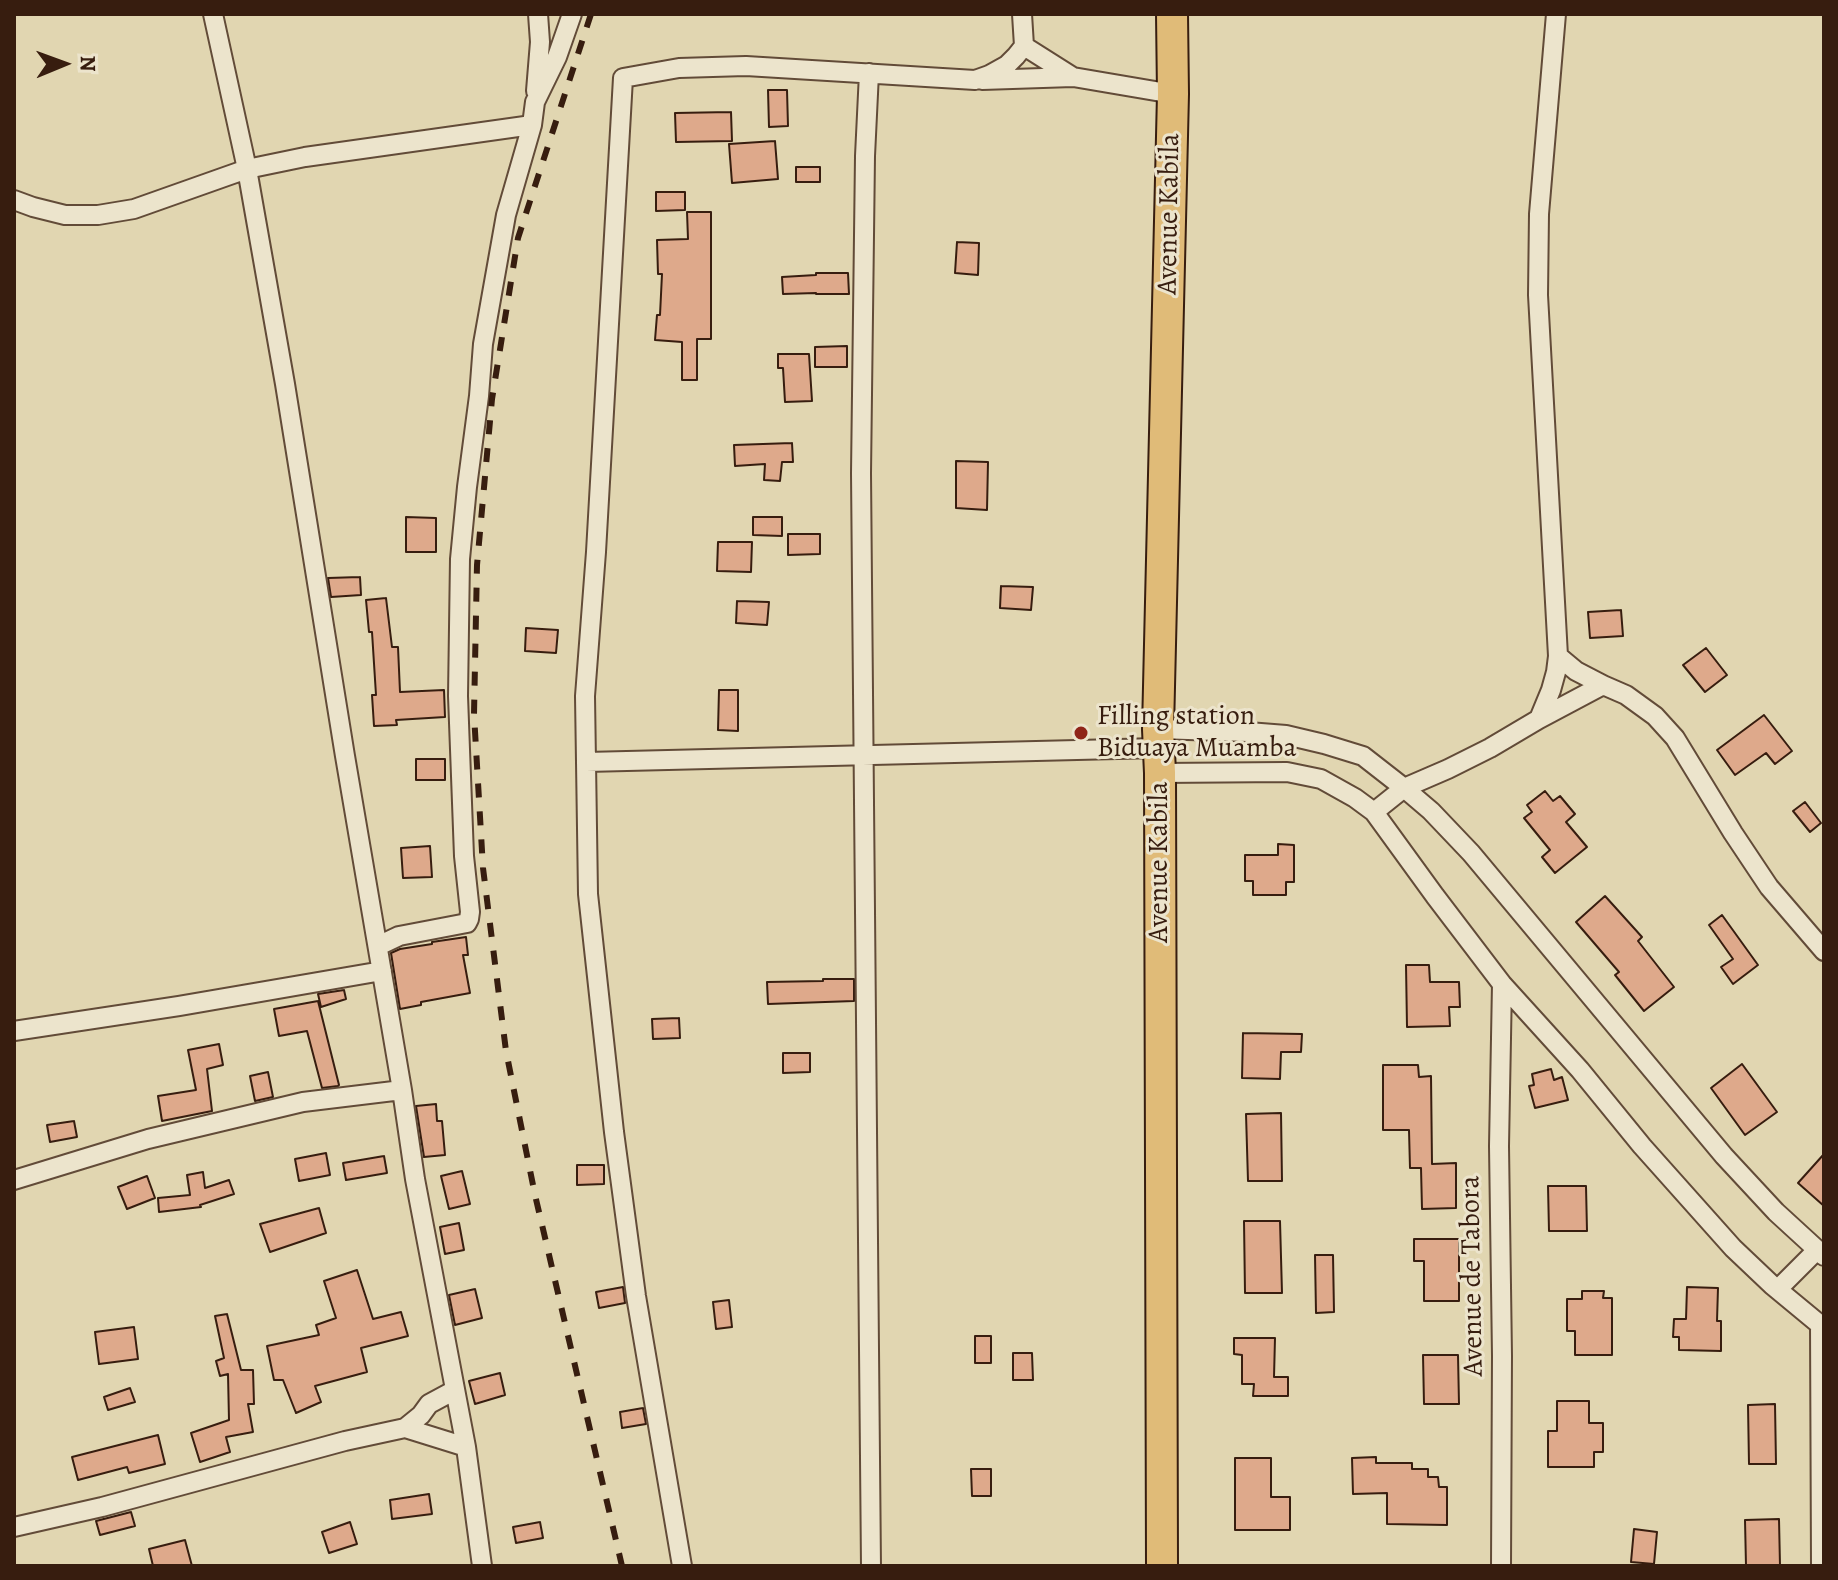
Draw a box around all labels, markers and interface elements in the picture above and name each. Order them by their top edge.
north arrow [24,24,104,104]
text: N [73,55,103,72]
street label: Avenue Kabila [1152,133,1188,295]
place label: Filling station Biduaya Muamba [1097,700,1297,766]
marker: Filling station Biduaya Muamba [1072,724,1090,742]
street label: Avenue Kabila [1143,781,1177,943]
street label: Avenue de Tabora [1454,1175,1492,1377]

